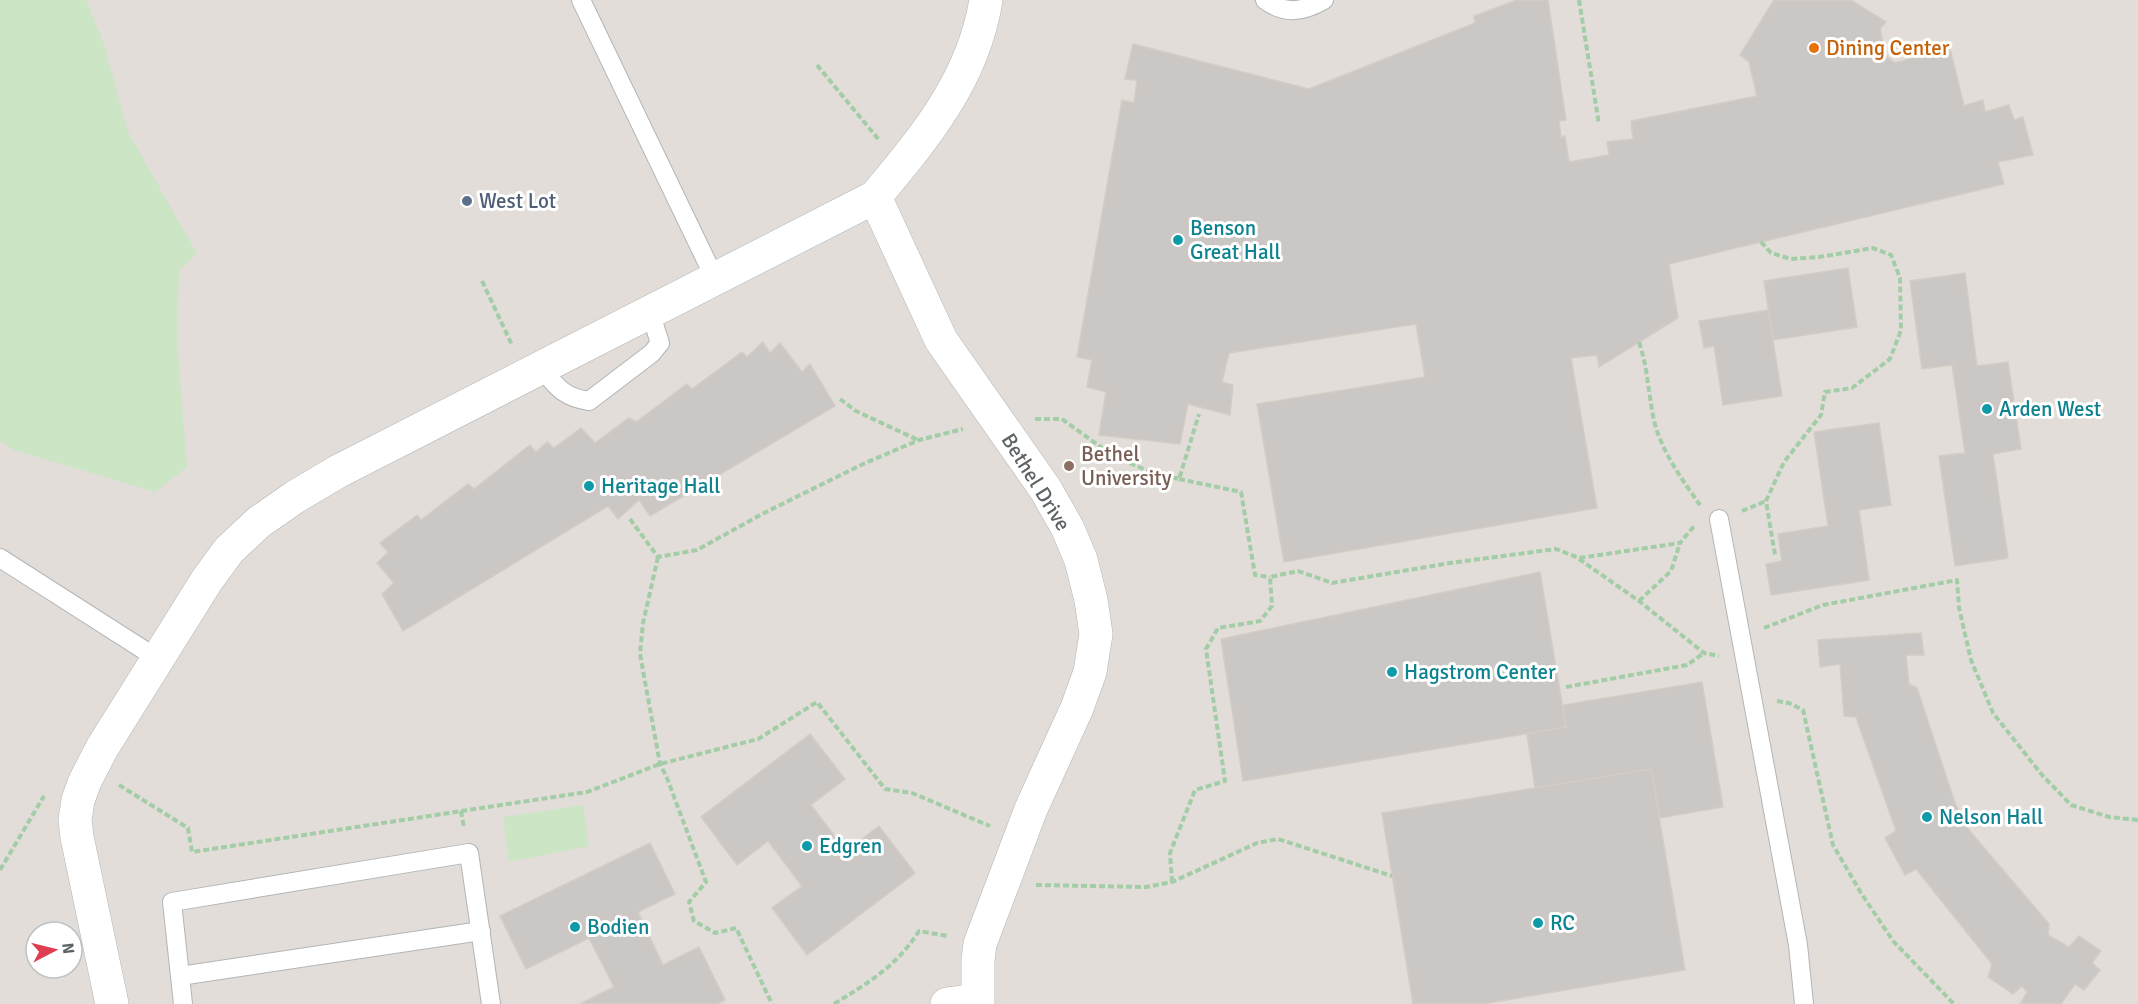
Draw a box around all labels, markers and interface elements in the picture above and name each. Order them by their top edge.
place label: Dining Center [1826,35,1950,61]
marker: Dining Center [1807,41,1821,55]
place label: West Lot [479,188,556,214]
marker: West Lot [460,194,474,208]
place label: Benson Great Hall [1190,215,1281,265]
marker: Benson Great Hall [1171,233,1185,247]
place label: Arden West [1999,396,2101,422]
marker: Arden West [1980,402,1994,416]
street label: Bethel Drive [996,428,1076,536]
place label: Bethel University [1081,441,1172,491]
marker: Bethel University [1062,459,1076,473]
place label: Heritage Hall [601,473,720,499]
marker: Heritage Hall [582,479,596,493]
place label: Hagstrom Center [1404,659,1556,685]
marker: Hagstrom Center [1385,665,1399,679]
place label: Nelson Hall [1939,804,2043,830]
marker: Nelson Hall [1920,810,1934,824]
place label: Edgren [819,833,882,859]
marker: Edgren [800,839,814,853]
place label: RC [1550,910,1575,936]
place label: Bodien [587,914,649,940]
marker: RC [1531,916,1545,930]
north arrow [24,920,84,980]
marker: Bodien [568,920,582,934]
text: N [57,942,78,955]

